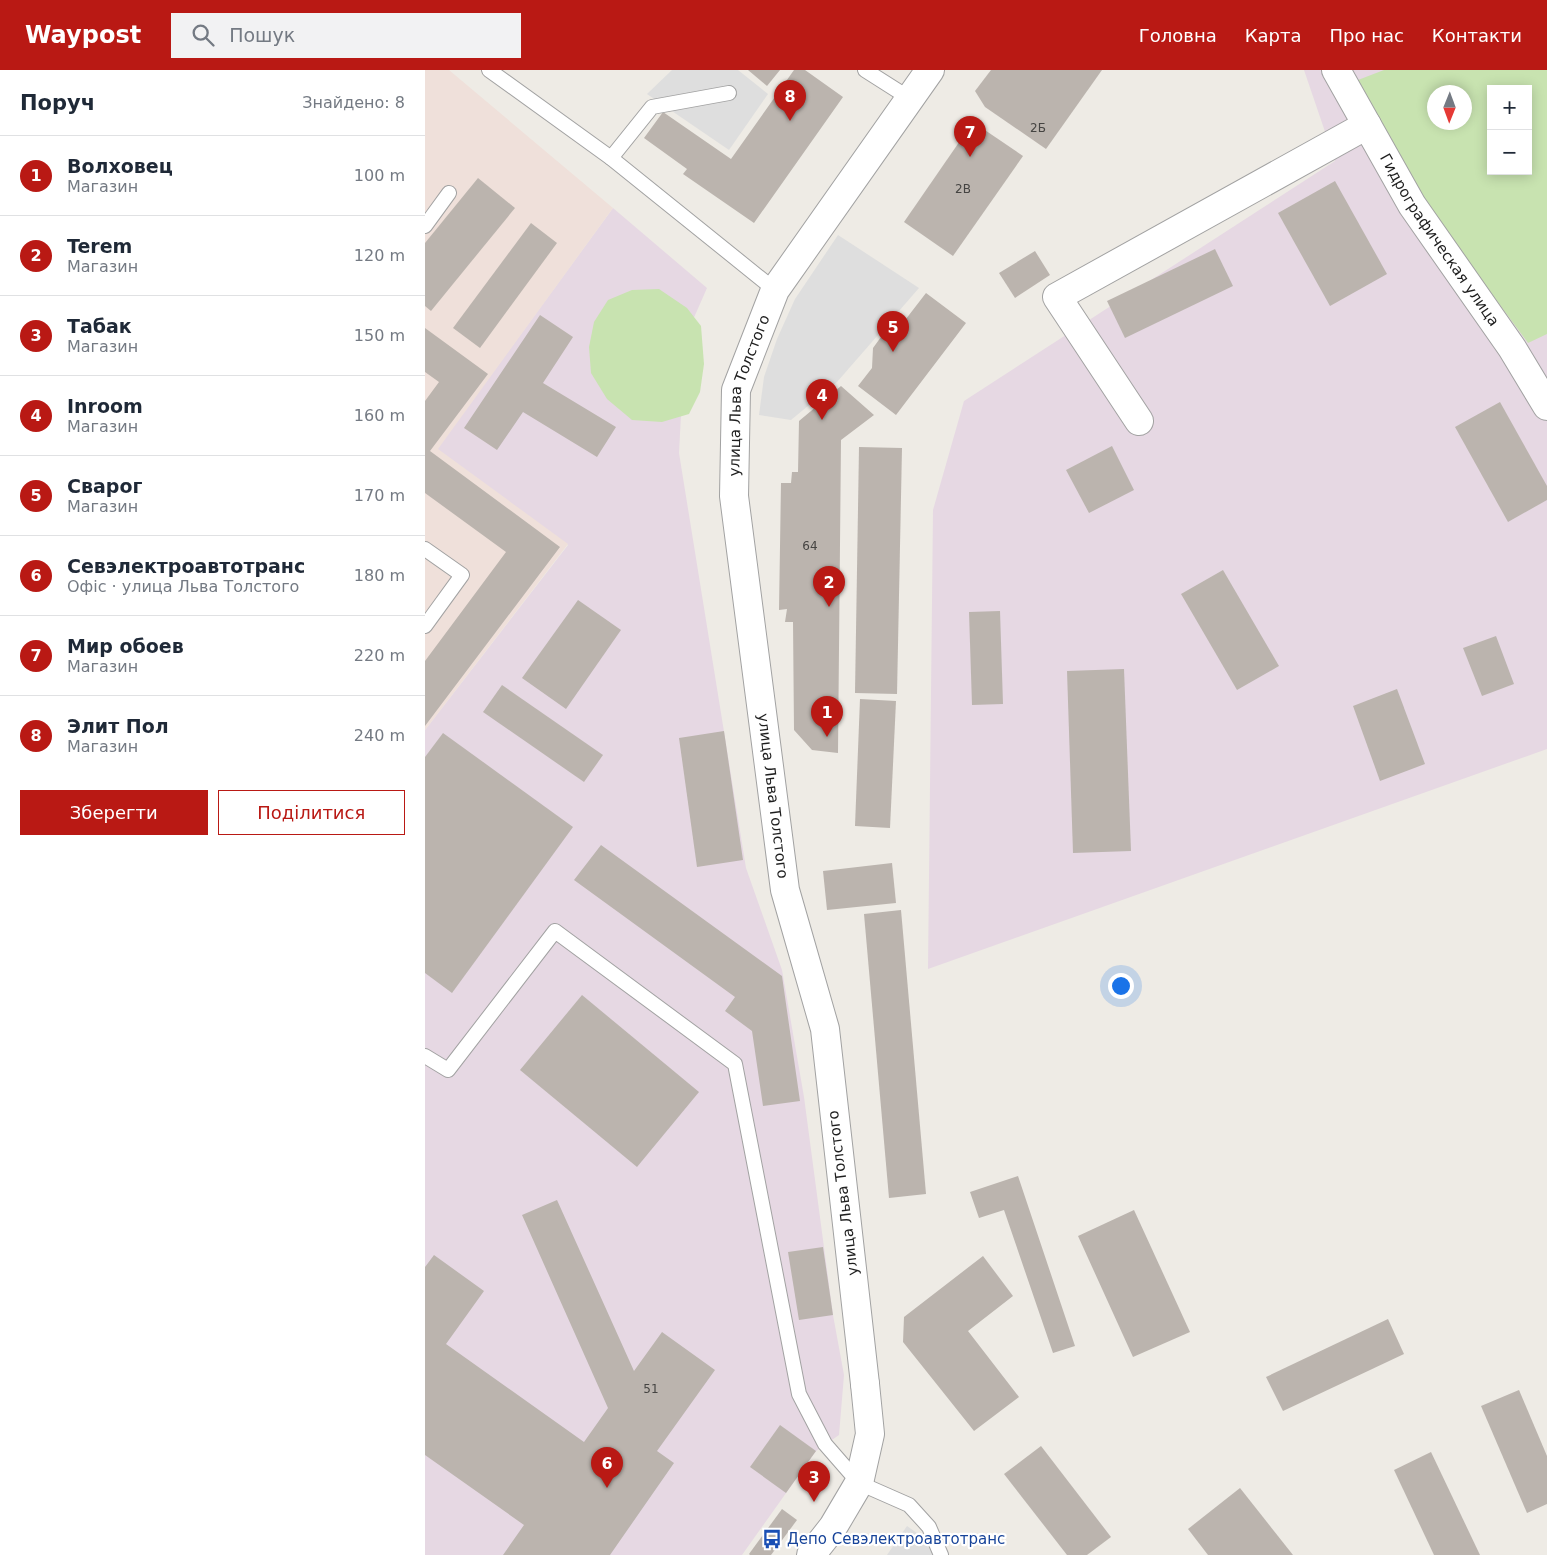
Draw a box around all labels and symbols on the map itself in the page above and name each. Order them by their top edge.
pin: 8 [774,80,806,121]
north arrow [1427,85,1472,130]
pin: 7 [954,116,986,157]
house number: 2Б [1030,121,1046,135]
street label: Гидрографическая улица [1376,150,1503,330]
house number: 2В [955,182,971,196]
pin: 5 [877,311,909,352]
street label: улица Льва Толстого [725,312,773,477]
pin: 4 [806,379,838,420]
house number: 64 [802,539,818,553]
pin: 2 [813,566,845,607]
pin: 1 [811,696,843,737]
street label: улица Льва Толстого [754,712,792,880]
your location [1108,973,1134,999]
street label: улица Льва Толстого [824,1109,862,1277]
house number: 51 [643,1382,659,1396]
pin: 6 [591,1447,623,1488]
pin: 3 [798,1461,830,1502]
bus stop icon: Депо Севэлектроавтотранс [761,1528,783,1550]
place label: Депо Севэлектроавтотранс [787,1530,1005,1548]

